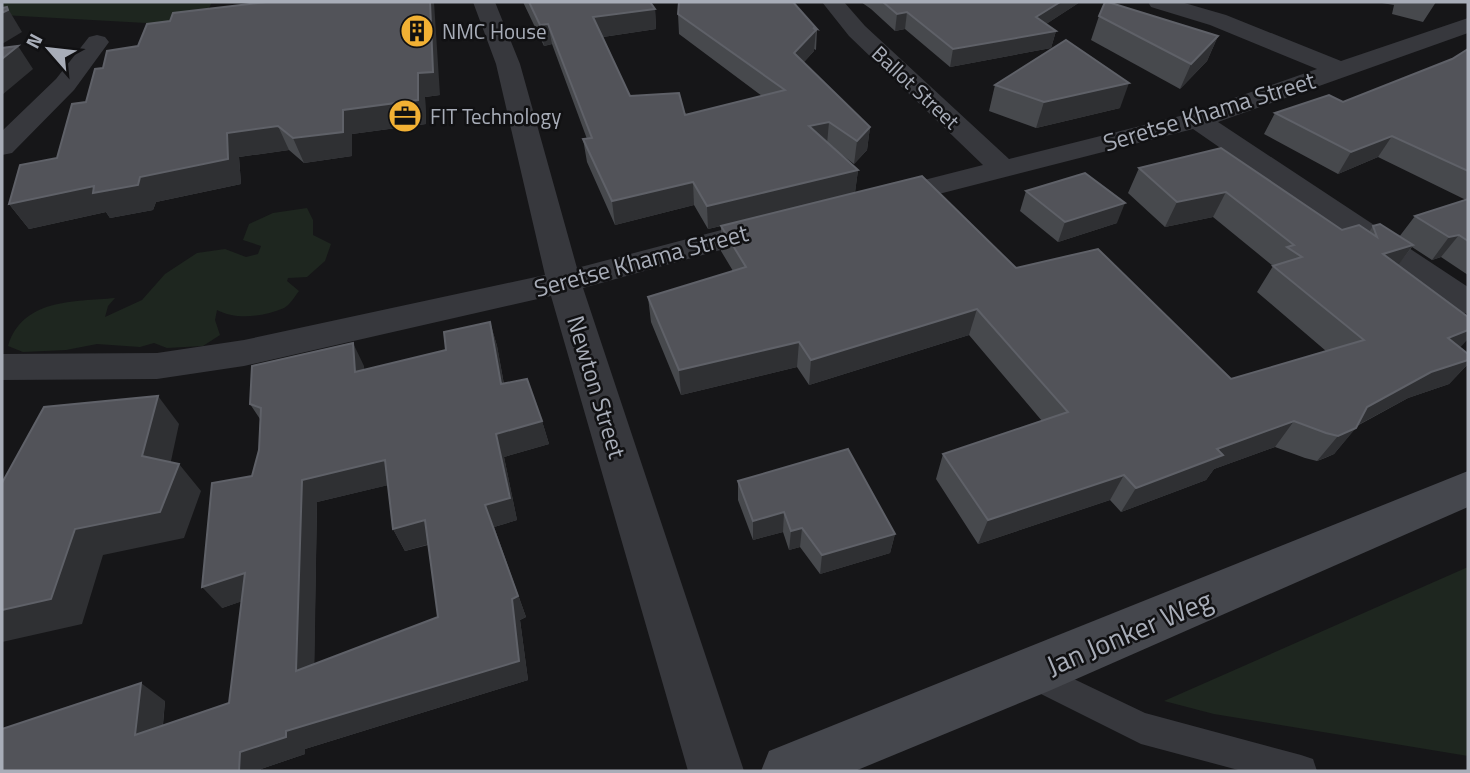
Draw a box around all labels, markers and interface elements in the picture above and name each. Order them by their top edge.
building icon: NMC House [398,12,436,50]
north arrow [14,14,84,84]
place label: NMC House [442,15,547,47]
text: N [18,28,49,53]
street label: Ballot Street [865,38,968,137]
street label: Seretse Khama Street [1099,61,1320,160]
office icon: FIT Technology [386,97,424,135]
place label: FIT Technology [430,100,561,132]
street label: Seretse Khama Street [530,214,752,306]
street label: Newton Street [558,311,636,463]
street label: Jan Jonker Weg [1039,578,1219,686]

